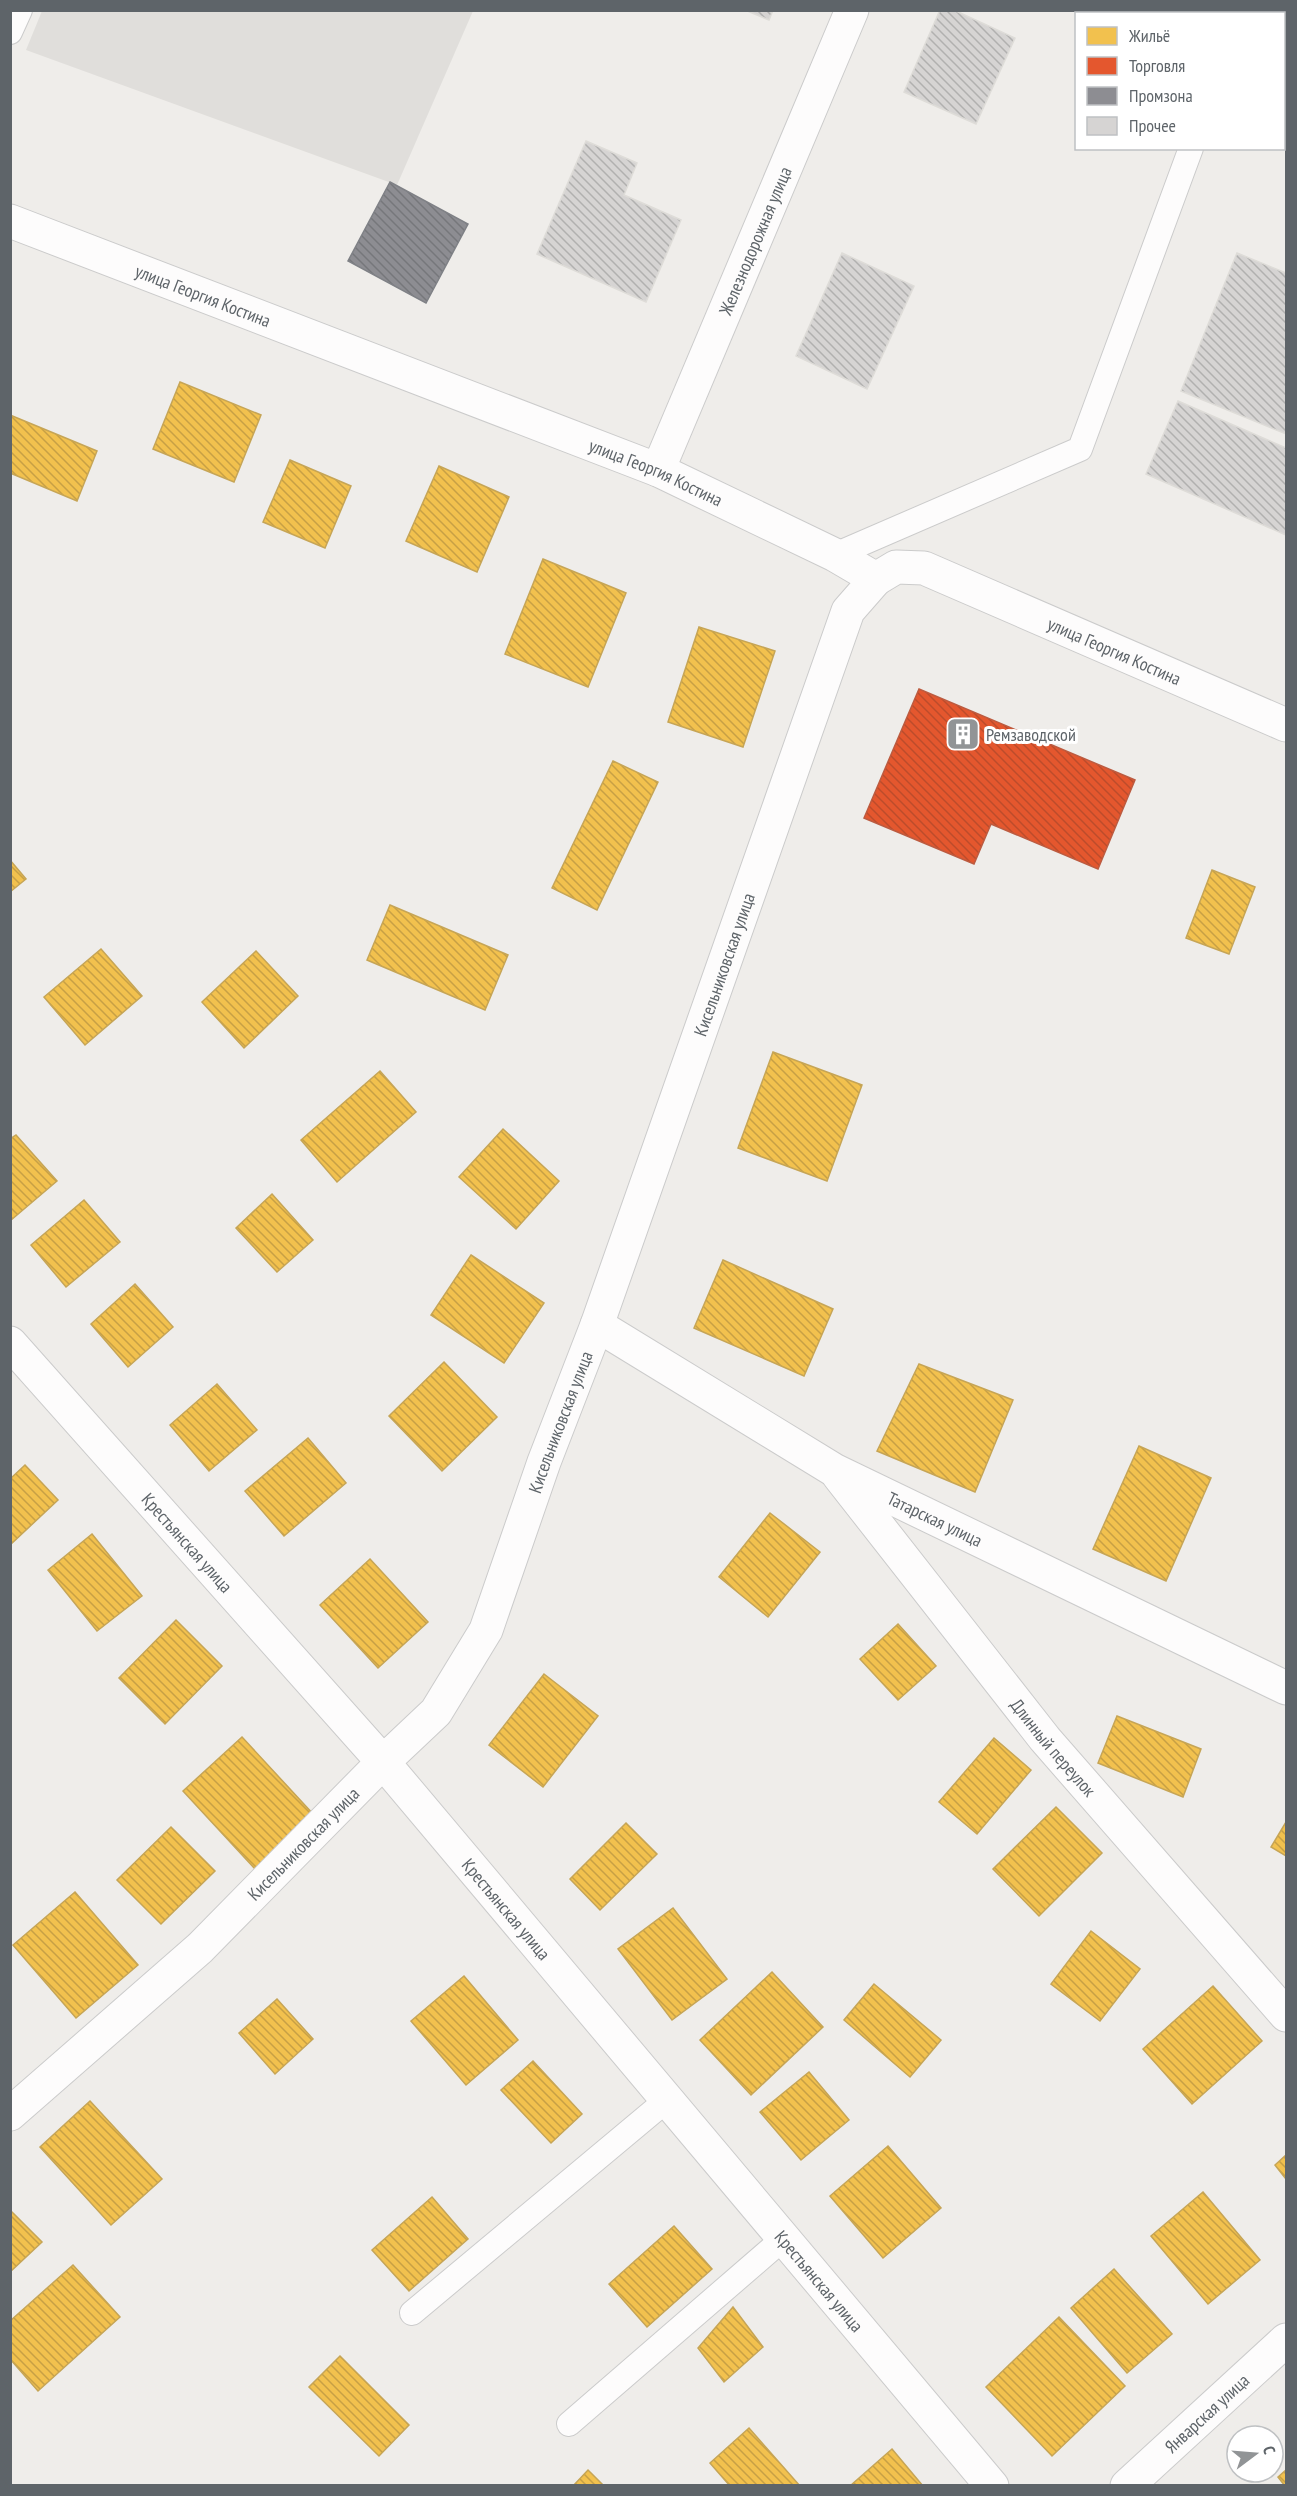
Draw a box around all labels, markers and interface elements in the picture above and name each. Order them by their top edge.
legend [1075,12,1285,150]
text: Жильё [1128,24,1170,47]
text: Торговля [1129,54,1185,77]
text: Промзона [1129,84,1193,107]
text: Прочее [1129,114,1176,137]
street label: Железнодорожная улица [713,163,796,319]
street label: улица Георгия Костина [132,259,274,332]
street label: улица Георгия Костина [586,433,726,511]
street label: улица Георгия Костина [1044,612,1185,690]
building icon: Ремзаводской [945,716,981,752]
place label: Ремзаводской [986,723,1076,746]
street label: Кисельниковская улица [688,890,759,1039]
street label: Кисельниковская улица [523,1348,597,1496]
street label: Татарская улица [884,1486,986,1551]
street label: Крестьянская улица [137,1488,238,1597]
street label: Длинный переулок [1006,1694,1101,1801]
street label: Кисельниковская улица [242,1782,364,1905]
street label: Крестьянская улица [457,1853,556,1965]
street label: Крестьянская улица [770,2225,869,2336]
street label: Январская улица [1159,2368,1254,2458]
north arrow [1225,2424,1285,2484]
text: С [1259,2444,1280,2457]

